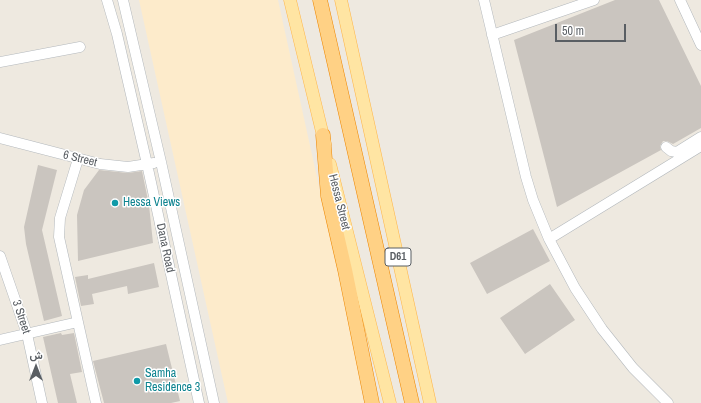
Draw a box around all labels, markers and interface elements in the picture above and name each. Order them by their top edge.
scale bar [557,16,628,42]
text: 50 m [562,23,584,39]
street label: 6 Street [62,148,98,170]
street label: Hessa Street [325,173,353,231]
place label: Hessa Views [123,196,180,210]
marker: Hessa Views [110,198,120,208]
street label: Dana Road [153,222,177,274]
road number: D61 [385,248,411,266]
street label: 3 Street [9,298,33,336]
north arrow [16,347,56,387]
text: ش [29,348,43,362]
place label: Samha Residence 3 [145,367,200,395]
marker: Samha Residence 3 [132,376,142,386]

